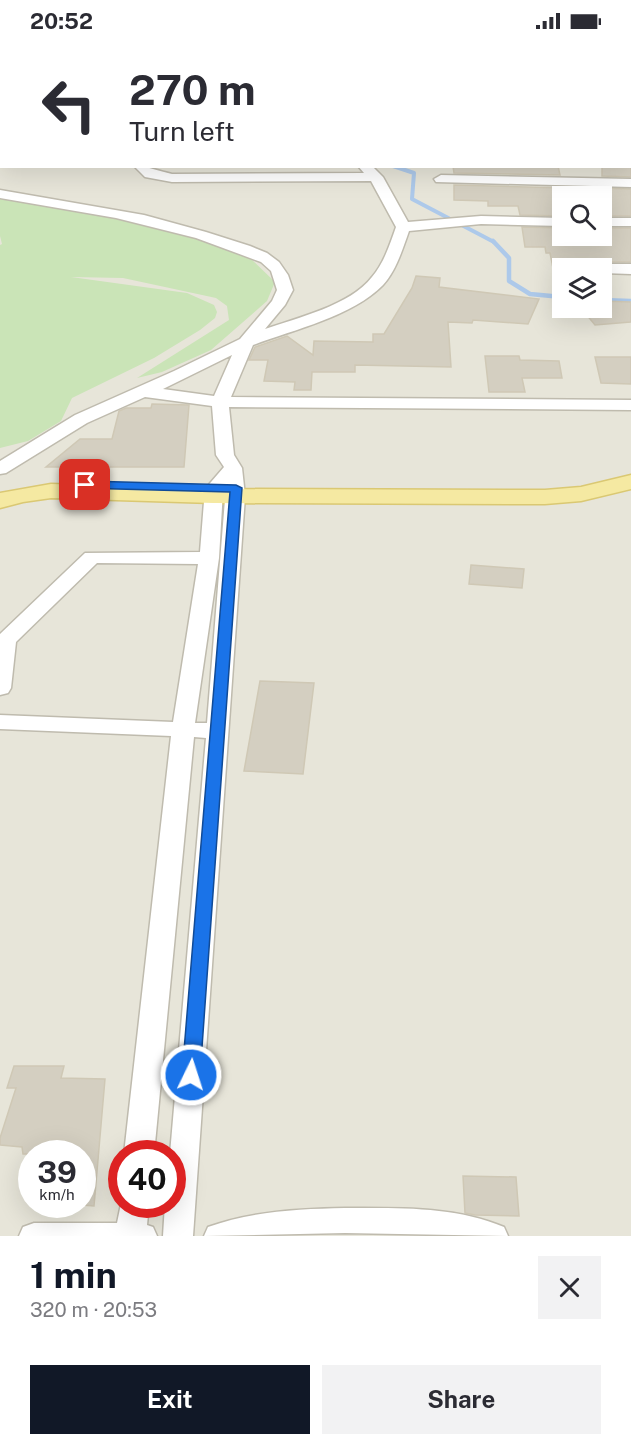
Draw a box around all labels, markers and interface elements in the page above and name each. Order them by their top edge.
text: 20:52 [30,8,93,34]
text: 270 m [129,65,256,114]
icon: left [30,66,108,144]
text: Turn left [129,115,235,147]
map controls [552,186,612,318]
button: search [552,186,612,246]
button: layers [552,258,612,318]
pin [59,459,110,510]
icon: arrive [68,468,101,501]
position arrow [159,1043,223,1107]
speed limit sign: 40 [108,1140,186,1218]
text: 39 [37,1154,77,1190]
text: km/h [39,1186,75,1203]
text: 1 min [30,1254,117,1296]
button: close [538,1256,601,1319]
text: 320 m · 20:53 [30,1298,157,1322]
button: Exit [30,1365,310,1434]
button: Share [322,1365,601,1434]

